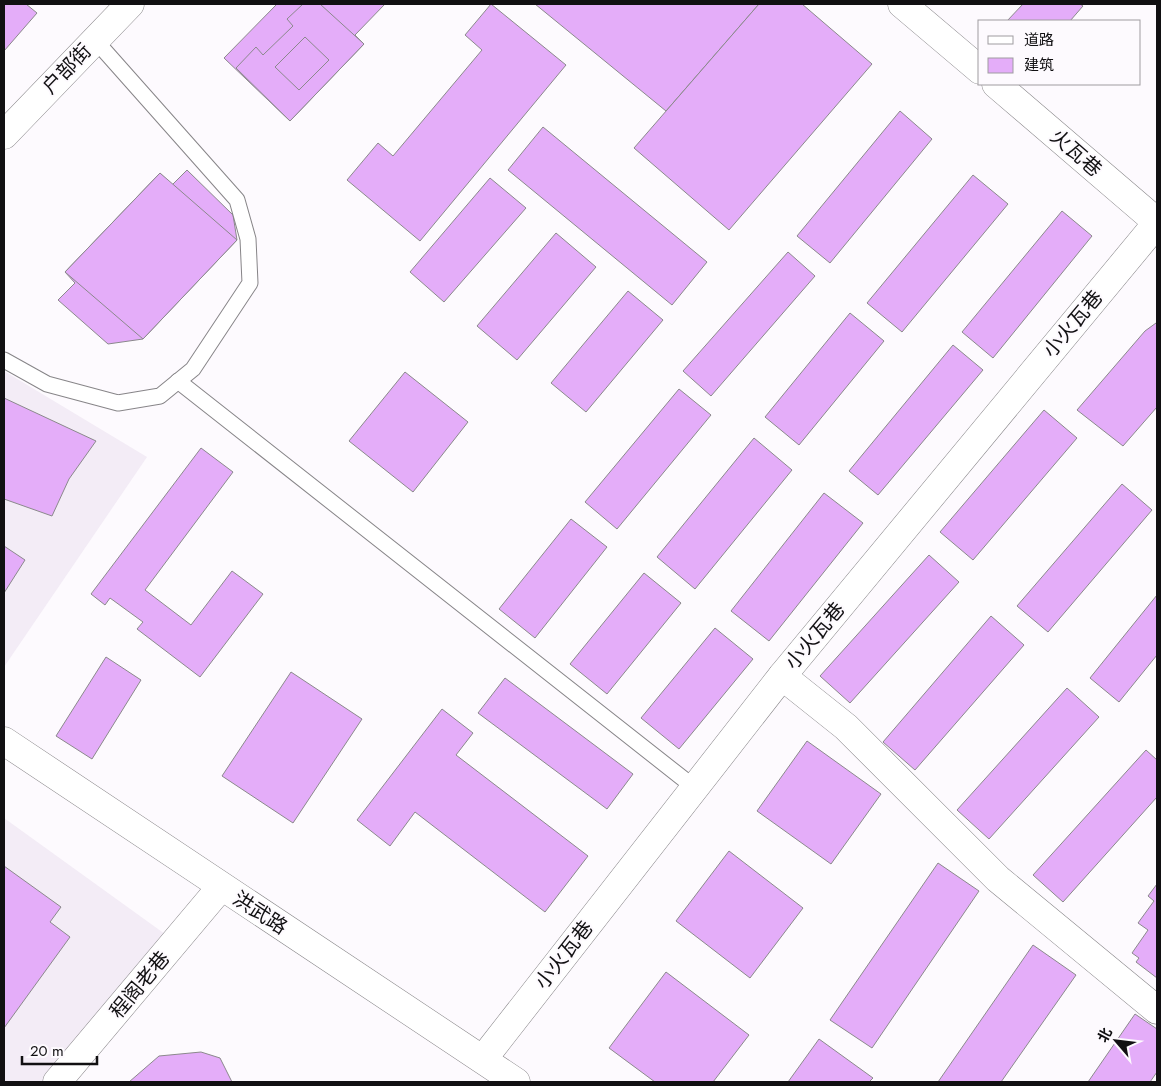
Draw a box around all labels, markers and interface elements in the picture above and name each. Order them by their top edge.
legend [978,20,1141,85]
text: 道路 [1024,29,1054,51]
street label: 户部街 [36,37,98,101]
text: 建筑 [1024,54,1054,76]
street label: 火瓦巷 [1044,122,1108,184]
street label: 小火瓦巷 [1036,284,1110,364]
street label: 小火瓦巷 [778,596,852,676]
street label: 洪武路 [227,885,293,941]
street label: 小火瓦巷 [528,915,600,995]
street label: 程阁老巷 [103,945,177,1025]
north arrow [1091,1016,1141,1066]
text: 北 [1092,1024,1117,1046]
scale bar [22,1034,98,1066]
text: 20 m [30,1040,64,1062]

